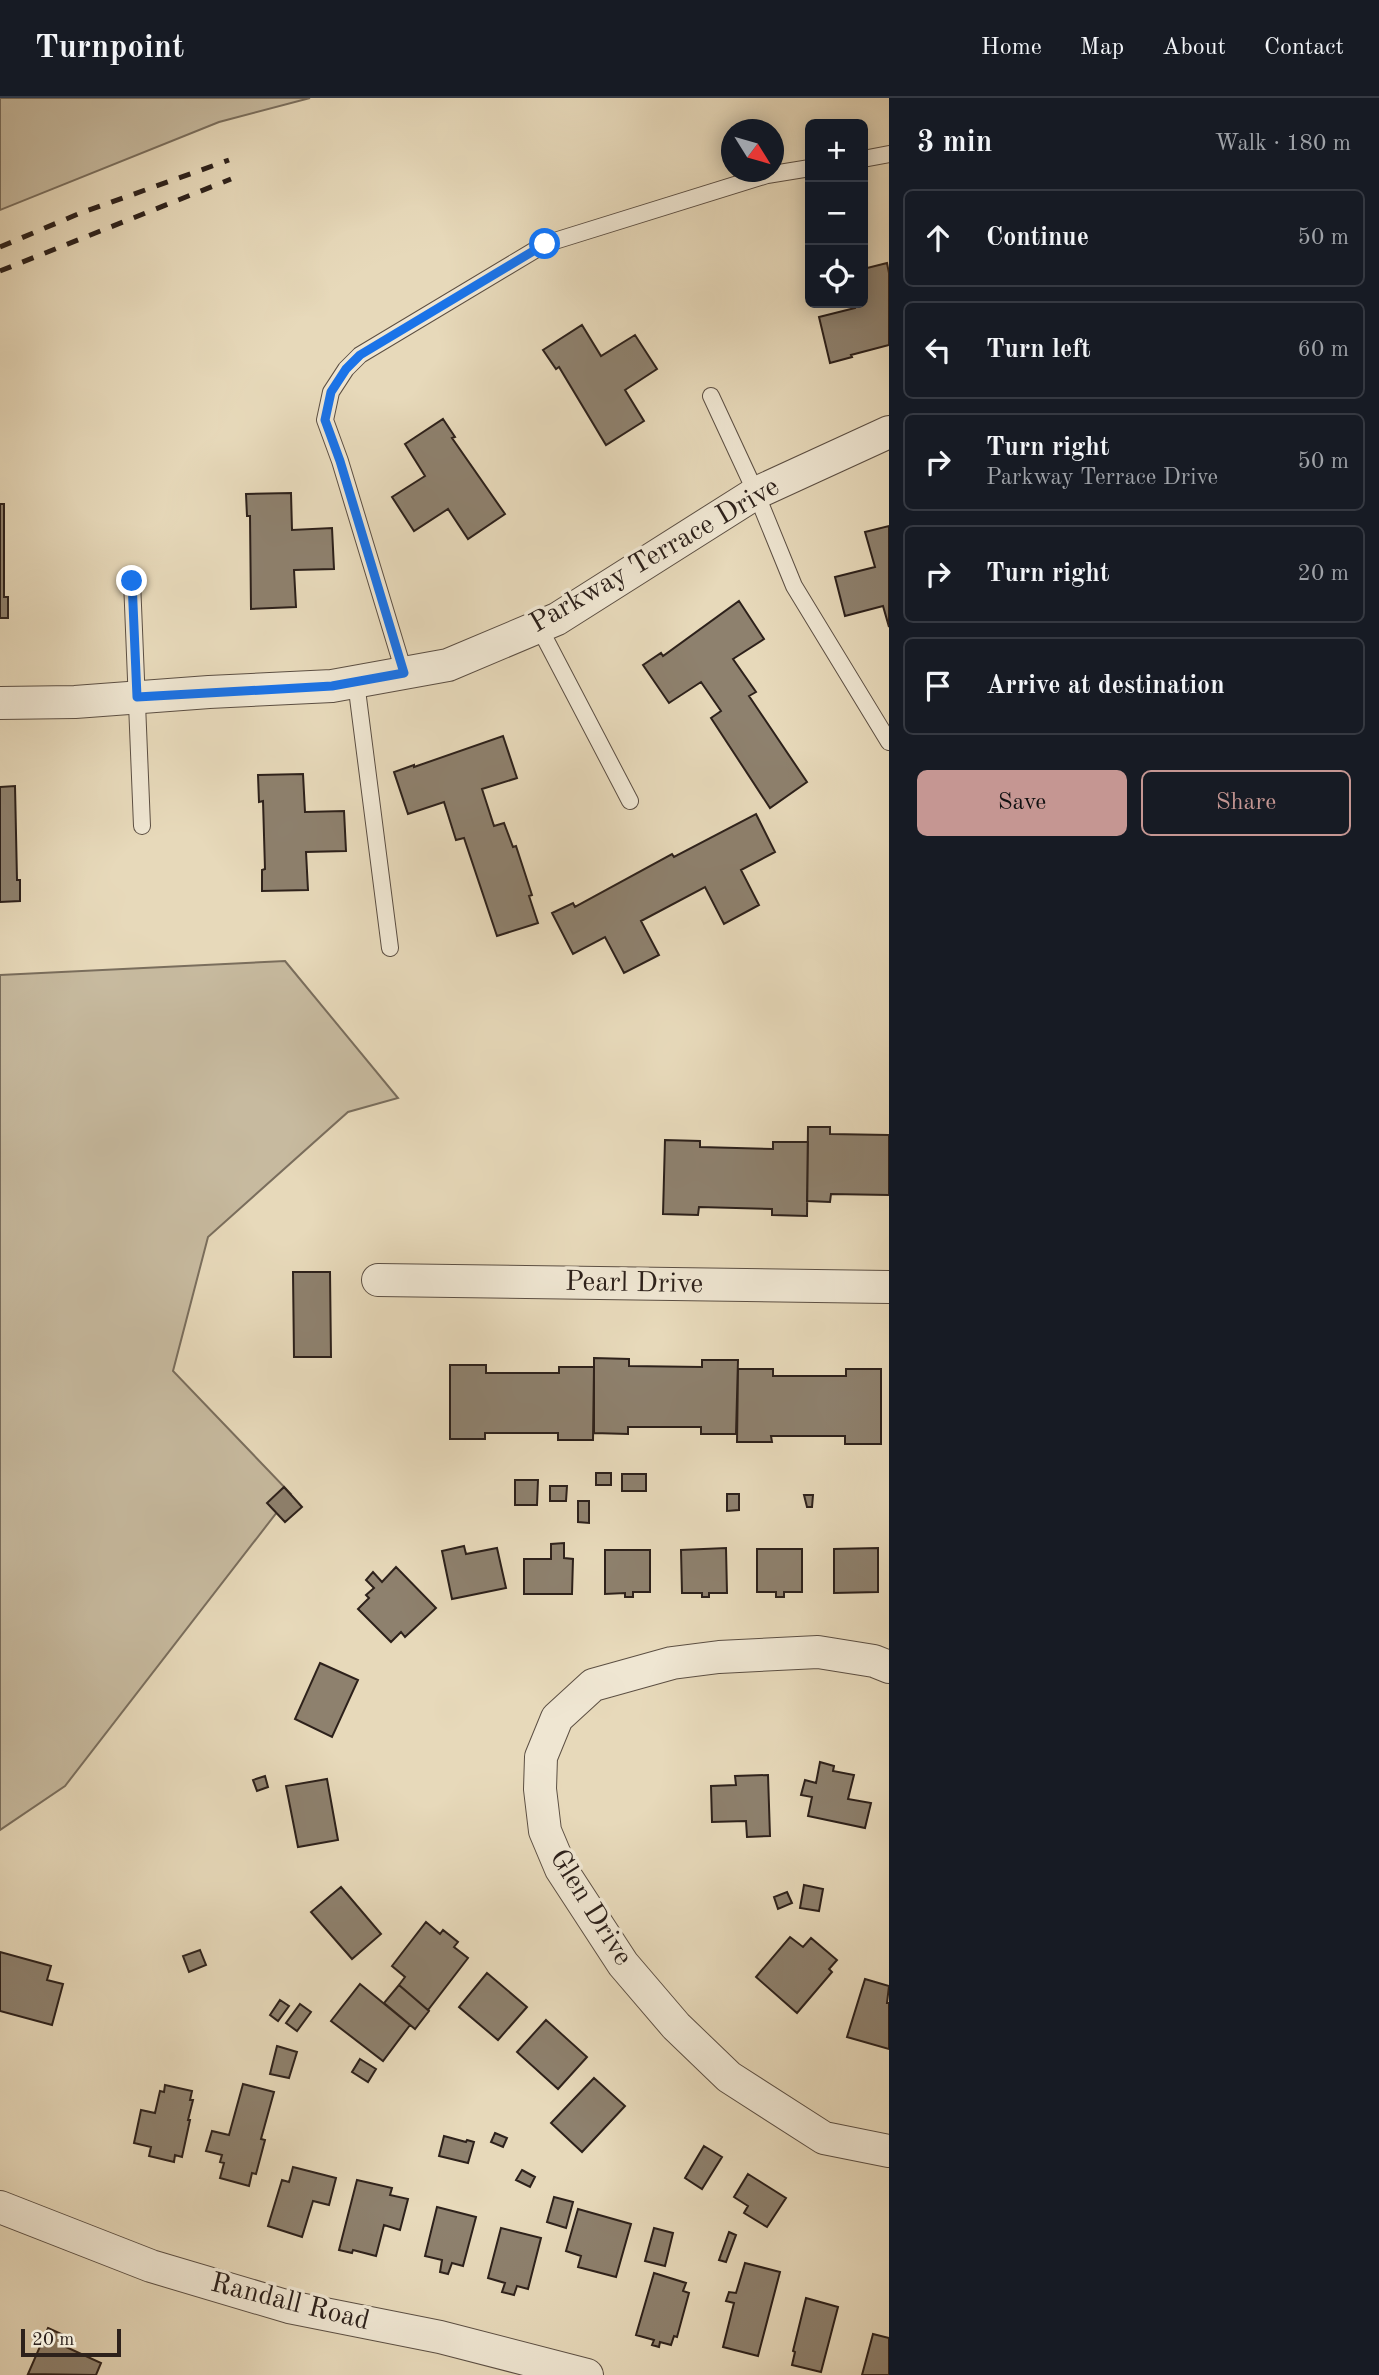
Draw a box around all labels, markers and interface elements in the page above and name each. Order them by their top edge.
text: Turnpoint [35,32,184,65]
text: Home [981,36,1042,60]
text: Map [1080,36,1124,60]
text: About [1162,36,1226,60]
text: Contact [1264,36,1344,60]
north arrow [721,119,784,182]
map controls [805,119,868,308]
button: + [805,119,868,182]
text: 3 min [917,128,992,158]
text: Walk · 180 m [1215,132,1351,155]
button: − [805,182,868,245]
icon: ahead [919,219,957,257]
text: Continue [986,225,1089,251]
text: 50 m [1298,226,1349,249]
route start [529,228,560,259]
button: locate [805,245,868,308]
icon: left [919,331,957,369]
text: Turn left [986,337,1091,363]
text: 60 m [1298,338,1349,361]
text: Turn right [986,435,1109,461]
icon: right [919,443,957,481]
text: 50 m [1298,450,1349,473]
text: Parkway Terrace Drive [986,466,1218,489]
street label: Parkway Terrace Drive [526,473,784,639]
icon: right [919,555,957,593]
text: Turn right [986,561,1109,587]
text: 20 m [1298,562,1349,585]
route end [116,565,147,596]
icon: arrive [919,667,957,705]
text: Arrive at destination [986,673,1225,699]
button: Save [917,770,1127,836]
button: Share [1141,770,1351,836]
street label: Pearl Drive [565,1269,703,1299]
street label: Glen Drive [543,1845,637,1971]
street label: Randall Road [208,2270,372,2336]
scale bar [21,2326,121,2358]
text: 20 m [32,2331,74,2350]

